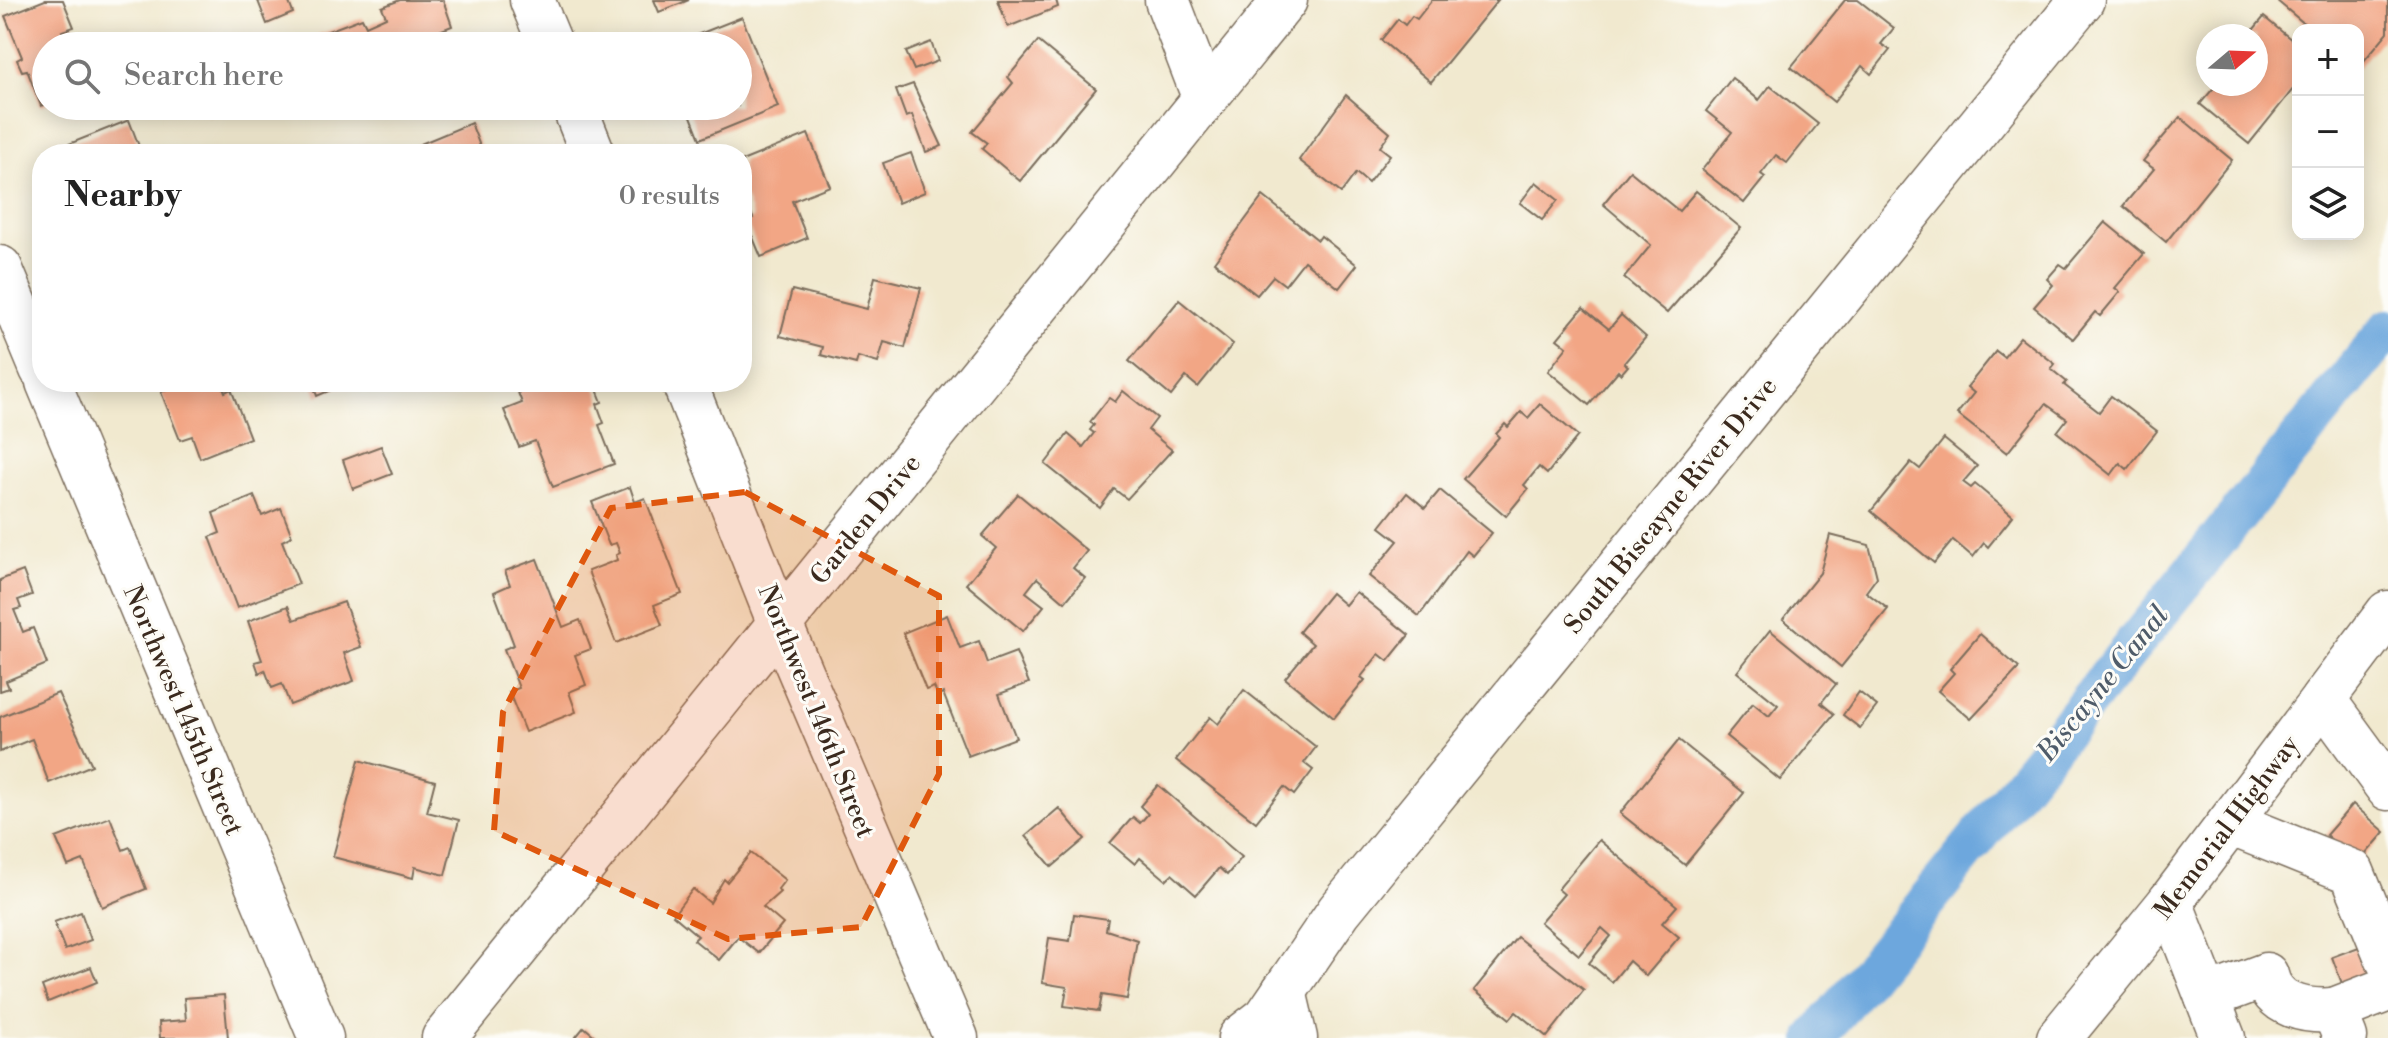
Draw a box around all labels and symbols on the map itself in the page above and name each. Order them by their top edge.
north arrow [2196,24,2268,96]
street label: South Biscayne River Drive [1557,371,1784,640]
street label: Garden Drive [804,448,928,591]
street label: Northwest 146th Street [751,580,881,842]
street label: Northwest 145th Street [116,581,250,840]
water label: Biscayne Canal [2029,599,2177,770]
street label: Memorial Highway [2147,729,2307,926]

